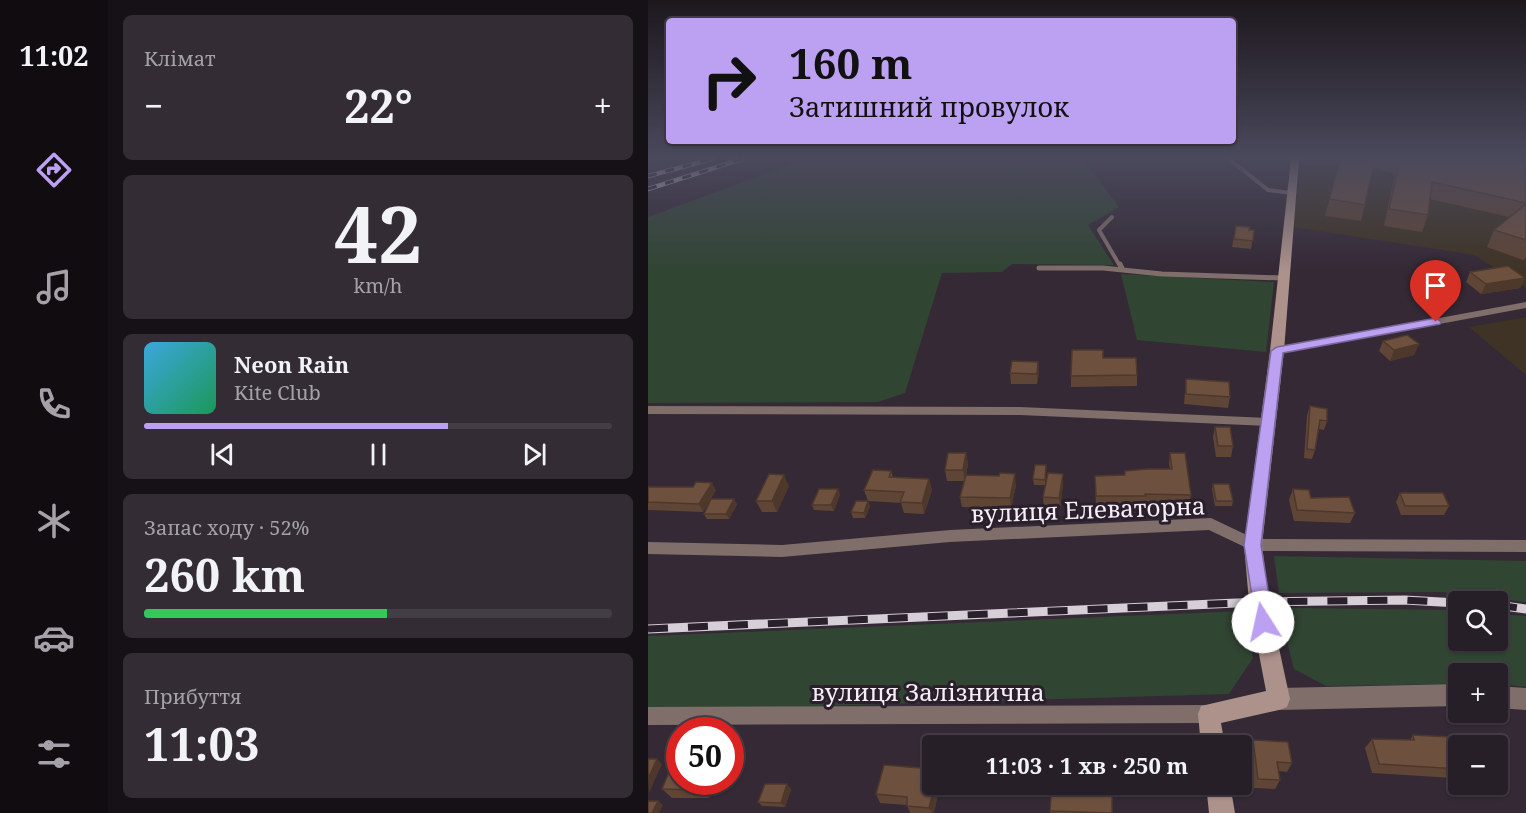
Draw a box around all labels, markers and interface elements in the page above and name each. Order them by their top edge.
text: 160 m [789,34,913,91]
text: 11:02 [19,37,89,74]
icon: right [690,42,768,120]
text: Клімат [144,45,216,72]
text: 22° [344,75,413,136]
text: − [144,83,163,128]
text: + [594,83,612,128]
text: Затишний провулок [789,88,1069,125]
icon: directions [33,149,75,191]
text: 42 [334,180,422,286]
pin [1410,260,1461,322]
icon: music [33,266,75,308]
icon: arrive [1419,269,1452,302]
text: km/h [353,272,403,299]
text: Neon Rain [234,349,349,379]
text: Kite Club [234,379,321,406]
icon: phone [33,383,75,425]
icon: previous [206,438,239,471]
icon: pause [362,438,395,471]
icon: next [518,438,551,471]
street label: вулиця Елеваторна [970,488,1206,530]
icon: climate [33,500,75,542]
text: Запас ходу · 52% [144,514,309,541]
text: 260 km [144,544,305,605]
position arrow [1231,590,1295,654]
map controls [1448,591,1508,795]
button: search [1448,591,1508,651]
icon: car [33,617,75,659]
button: + [1448,663,1508,723]
street label: вулиця Залізнична [811,675,1045,708]
text: Прибуття [144,683,242,710]
text: 11:03 [144,713,259,774]
speed limit sign: 50 [666,717,744,795]
icon: filters [33,733,75,775]
button: − [1448,735,1508,795]
text: 11:03 · 1 хв · 250 m [986,750,1188,780]

